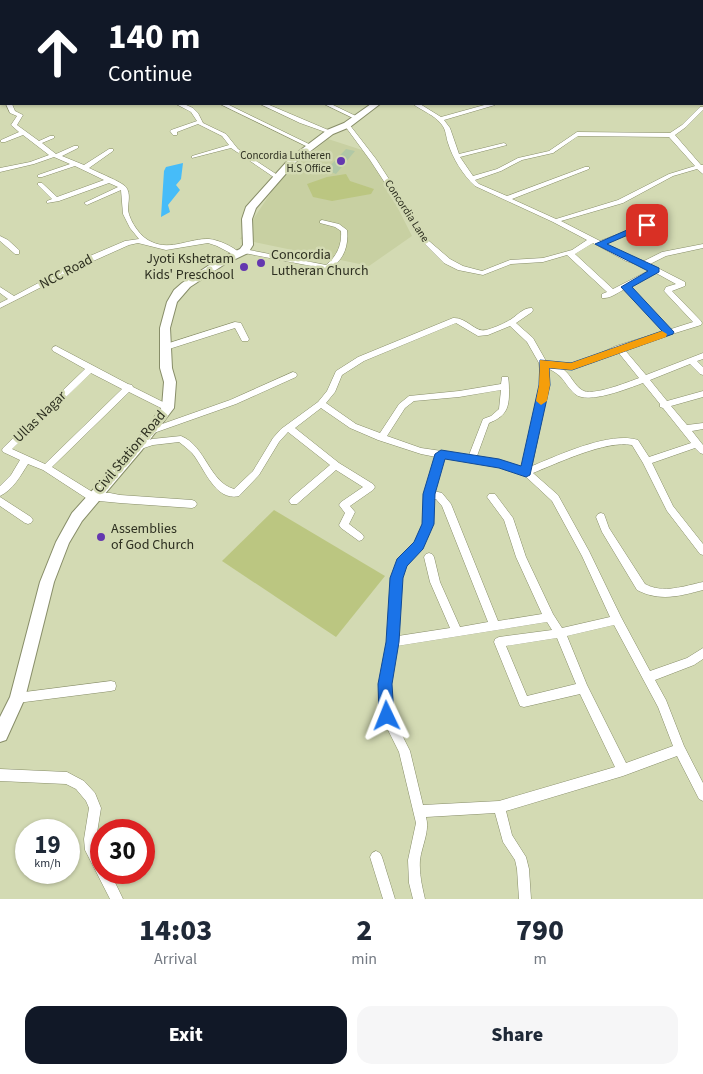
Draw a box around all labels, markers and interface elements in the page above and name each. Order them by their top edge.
text: 140 m [108,12,200,62]
icon: ahead [25,20,90,85]
text: Continue [108,58,192,90]
place label: Concordia Lutheren H.S Office [240,148,332,176]
marker: Concordia Lutheren H.S Office [335,155,347,167]
street label: Concordia Lane [381,177,433,246]
pin [626,204,668,246]
icon: arrive [633,211,661,239]
place label: Concordia Lutheran Church [271,245,369,281]
place label: Jyoti Kshetram Kids' Preschool [144,249,234,285]
street label: NCC Road [36,250,96,294]
marker: Concordia Lutheran Church [255,257,267,269]
marker: Jyoti Kshetram Kids' Preschool [238,261,250,273]
street label: Ullas Nagar [9,387,71,447]
street label: Civil Station Road [89,406,171,498]
place label: Assemblies of God Church [111,519,194,555]
marker: Assemblies of God Church [95,531,107,543]
position arrow [360,689,412,741]
speed limit sign: 30 [90,819,155,884]
text: 19 [34,827,61,863]
text: km/h [34,855,61,872]
text: 14:03 [139,909,212,952]
text: 2 [356,909,372,952]
text: 790 [516,909,564,952]
text: Arrival [154,948,197,970]
text: min [351,948,377,970]
text: m [533,948,547,970]
button: Exit [25,1006,347,1064]
button: Share [357,1006,678,1064]

